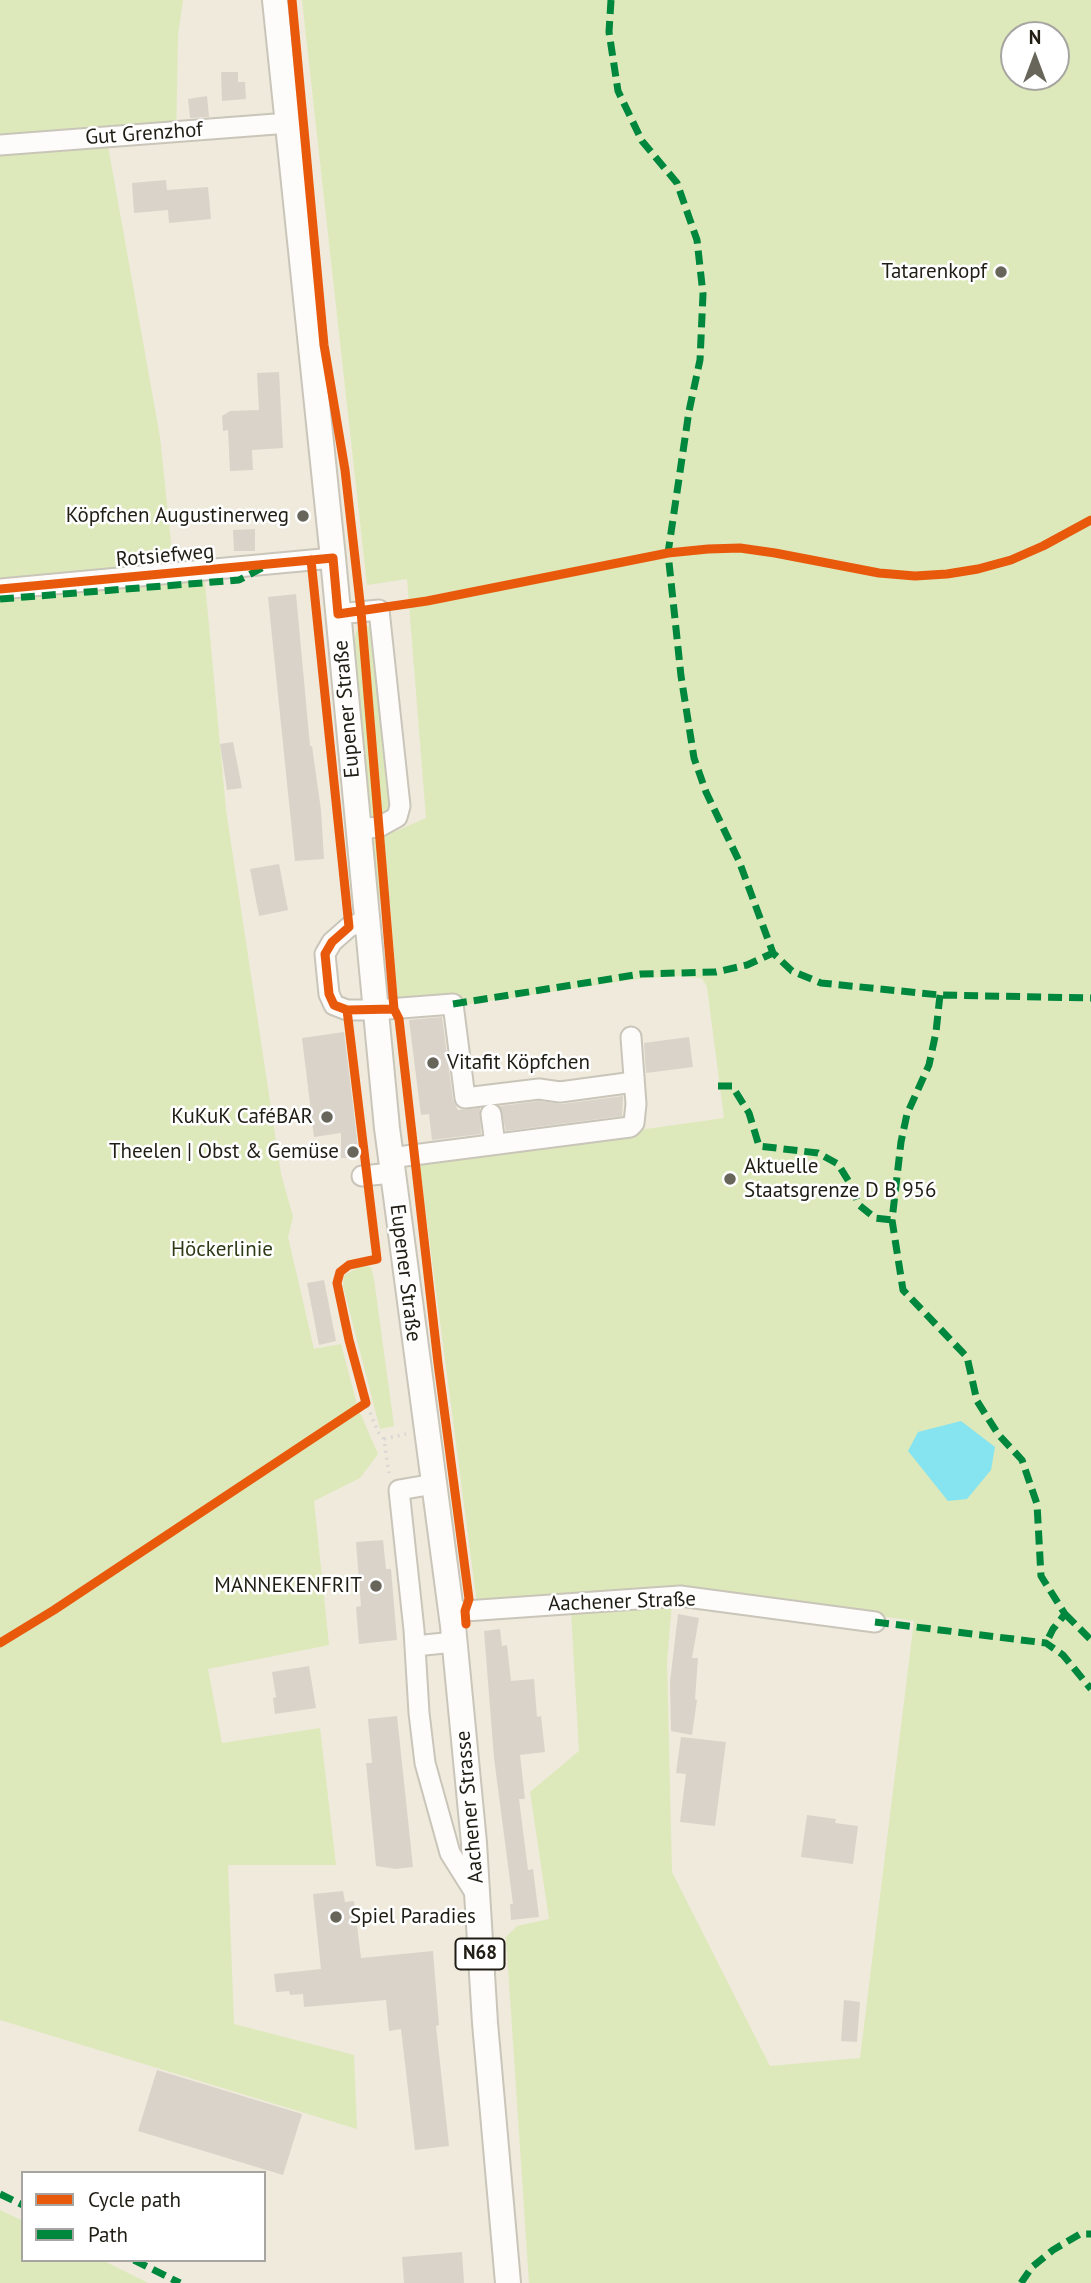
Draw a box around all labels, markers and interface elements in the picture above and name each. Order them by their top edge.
north arrow [1000,21,1070,91]
text: N [1029,25,1041,49]
street label: Gut Grenzhof [84,117,204,151]
place label: Tatarenkopf [881,259,987,285]
marker: Tatarenkopf [993,264,1009,280]
place label: Köpfchen Augustinerweg [66,503,289,529]
marker: Köpfchen Augustinerweg [295,508,311,524]
street label: Rotsiefweg [115,539,215,573]
street label: Eupener Straße [328,639,366,779]
place label: Vitafit Köpfchen [447,1050,590,1076]
marker: Vitafit Köpfchen [425,1055,441,1071]
place label: KuKuK CaféBAR [171,1104,313,1130]
marker: KuKuK CaféBAR [319,1109,335,1125]
place label: Theelen | Obst & Gemüse [109,1139,339,1165]
marker: Theelen | Obst & Gemüse [345,1144,361,1160]
place label: Aktuelle Staatsgrenze D B 956 [744,1154,937,1204]
marker: Aktuelle Staatsgrenze D B 956 [722,1171,738,1187]
street label: Eupener Straße [384,1203,426,1343]
park label: Höckerlinie [171,1237,273,1263]
place label: MANNEKENFRIT [214,1573,362,1599]
marker: MANNEKENFRIT [368,1578,384,1594]
street label: Aachener Straße [548,1587,696,1617]
street label: Aachener Strasse [451,1729,489,1885]
place label: Spiel Paradies [350,1904,476,1930]
marker: Spiel Paradies [328,1909,344,1925]
road number: N68 [456,1938,504,1970]
legend [21,2171,266,2262]
text: Cycle path [88,2186,181,2213]
text: Path [88,2221,128,2248]

